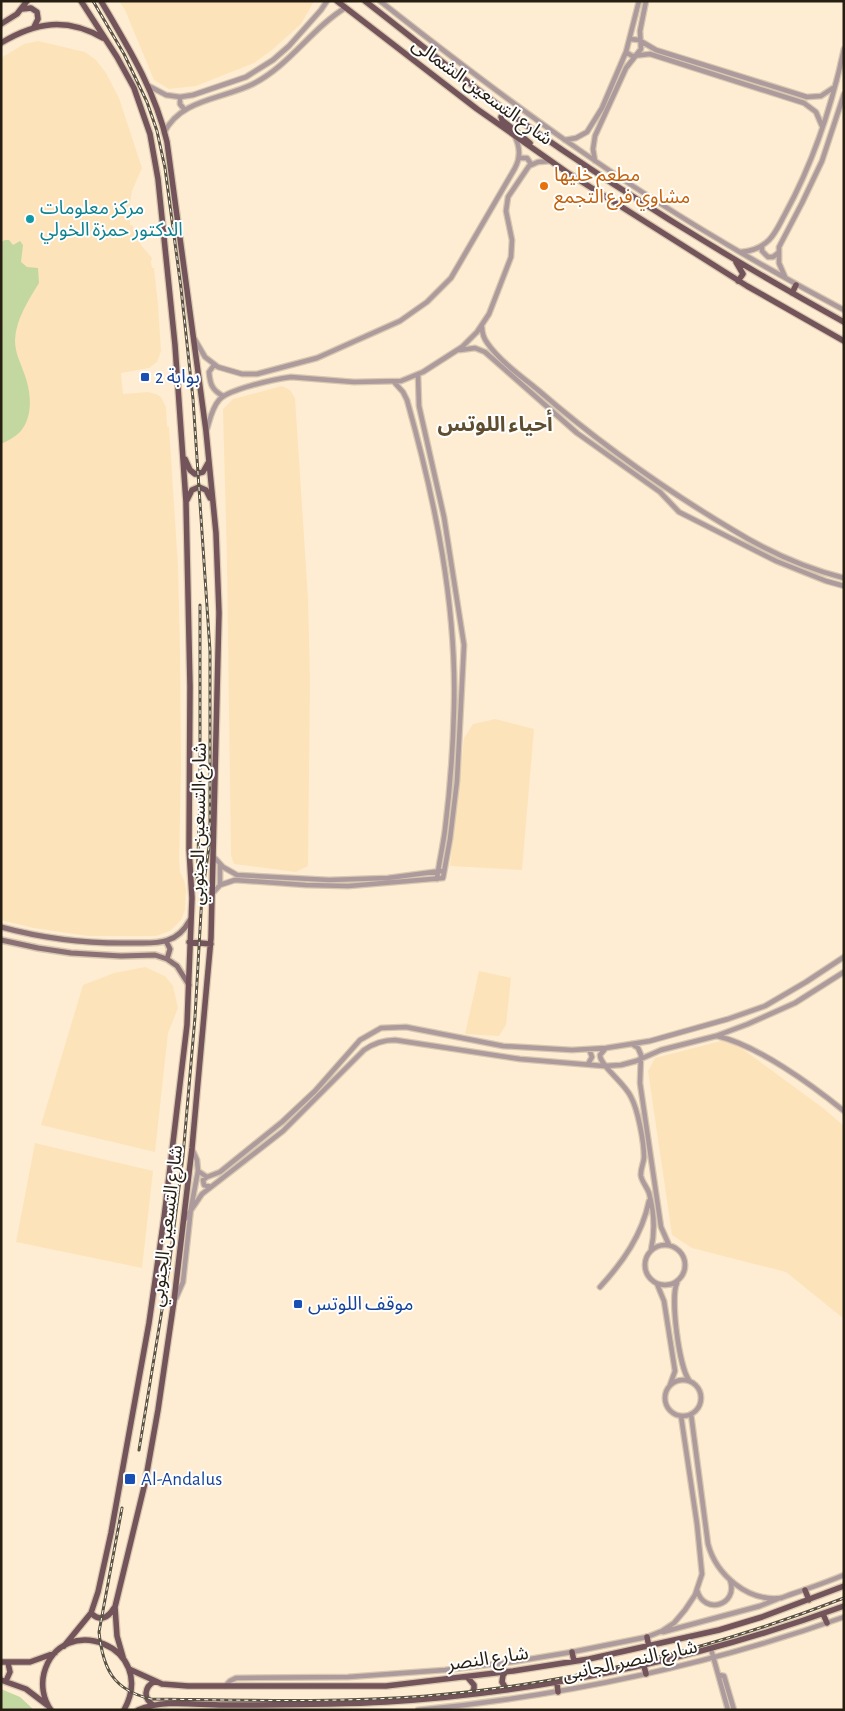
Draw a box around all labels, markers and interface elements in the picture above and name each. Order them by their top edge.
street label: شارع التسعين الشمالى [407,35,556,151]
place label: مطعم خليها مشاوي فرع التجمع [554,166,690,211]
marker: مطعم خليها مشاوي فرع التجمع [538,180,550,192]
place label: مركز معلومات الدكتور حمزة الخولي [40,199,183,244]
marker: مركز معلومات الدكتور حمزة الخولي [24,213,36,225]
place label: بوابة 2 [155,368,200,388]
marker: بوابة 2 [139,371,151,383]
district label: أحياء اللوتس [437,409,553,436]
street label: شارع التسعين الجنوبي [188,742,214,906]
street label: شارع التسعين الجنوبي [148,1144,191,1309]
place label: موقف اللوتس [308,1295,413,1315]
marker: موقف اللوتس [292,1298,304,1310]
place label: Al-Andalus [141,1470,222,1489]
marker: Al-Andalus [123,1472,137,1486]
street label: شارع النصر الجانبى [561,1637,700,1688]
street label: شارع النصر [445,1644,530,1677]

